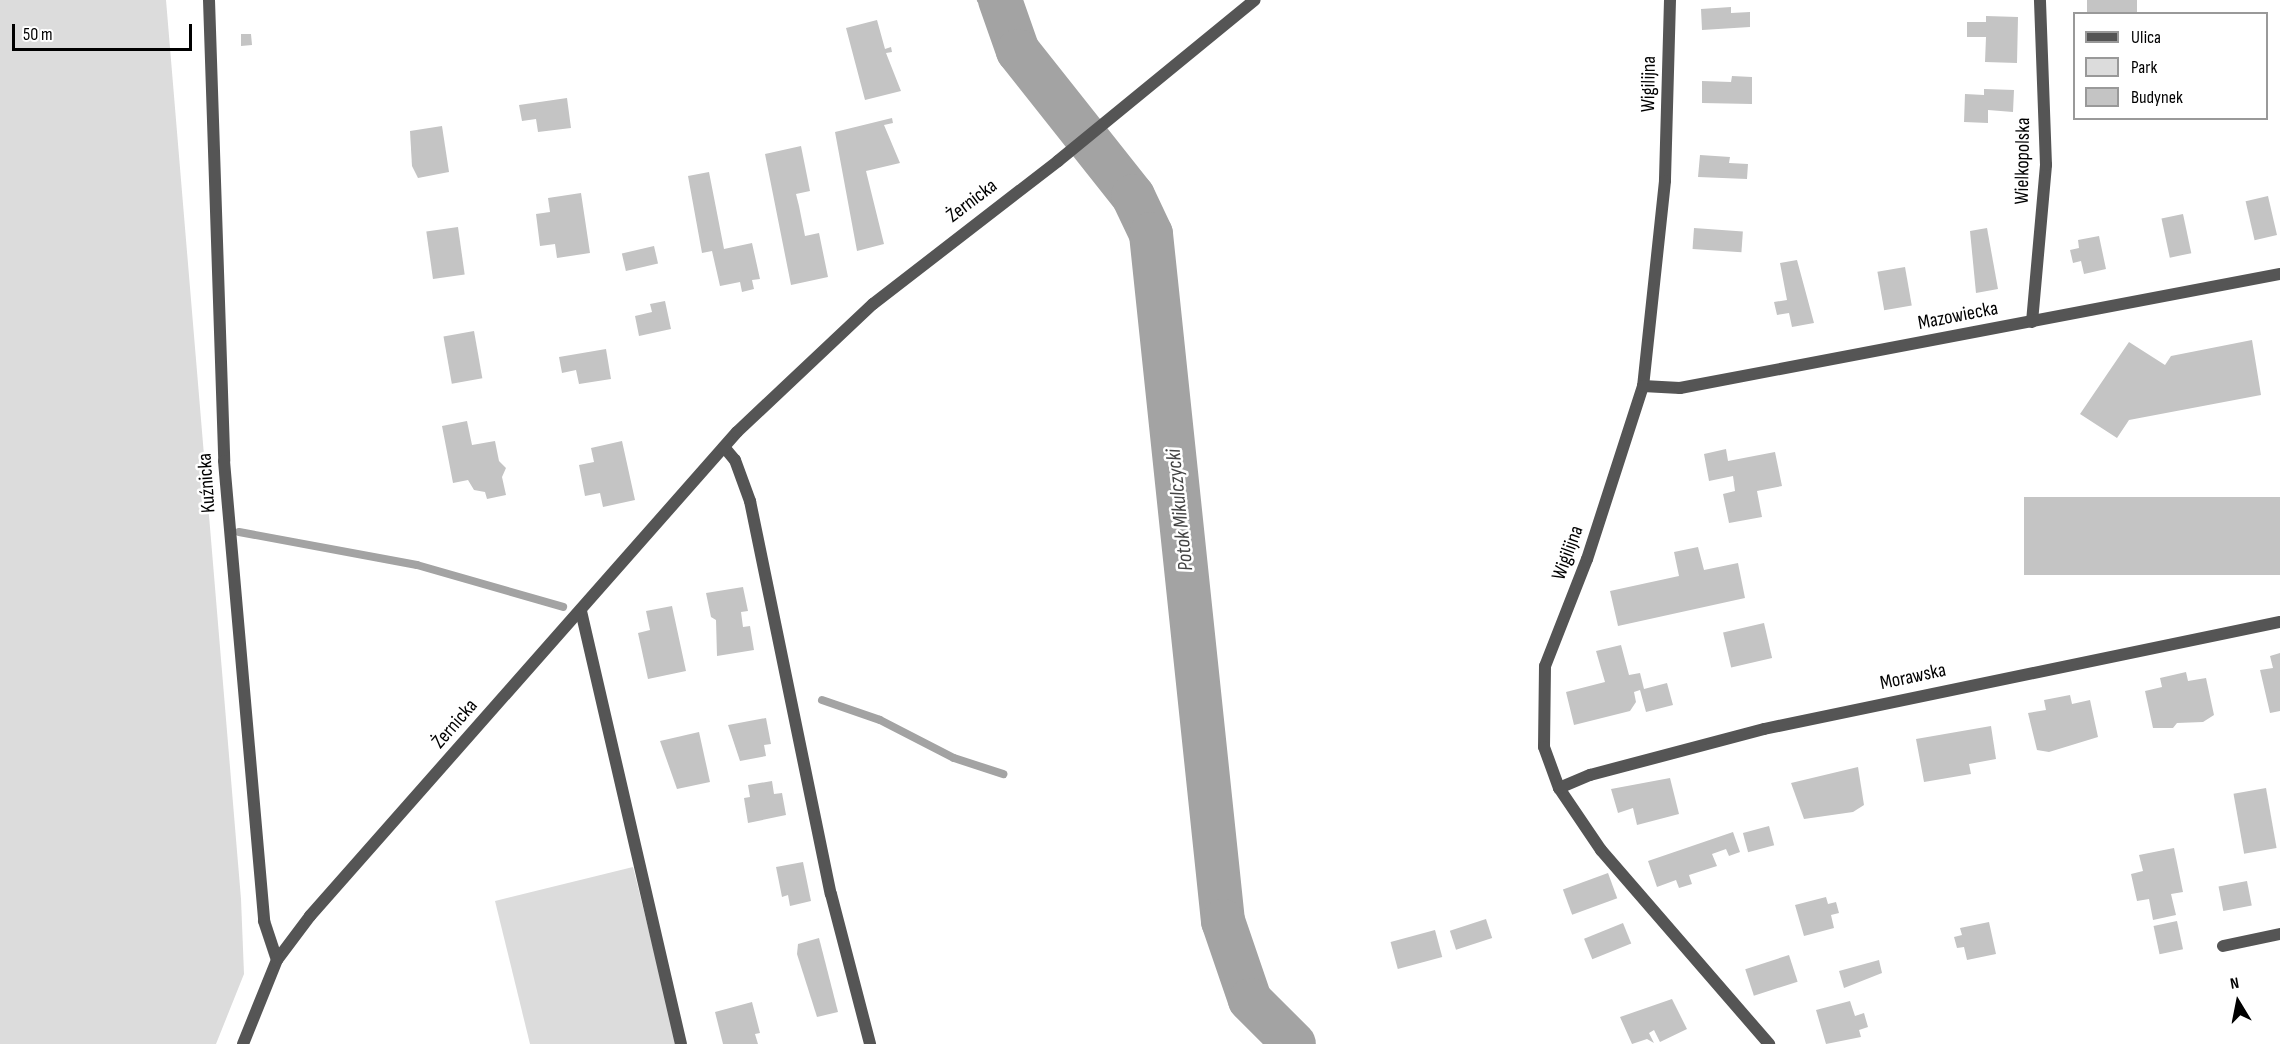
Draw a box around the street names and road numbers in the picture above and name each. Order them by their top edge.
street label: Wigilijna [1637,56,1661,112]
street label: Wielkopolska [2010,117,2036,205]
street label: Żernicka [942,174,1002,228]
street label: Mazowiecka [1916,296,2000,336]
street label: Kuźnicka [193,452,221,514]
street label: Wigilijna [1547,523,1589,583]
street label: Morawska [1878,658,1948,696]
street label: Żernicka [427,695,483,753]

